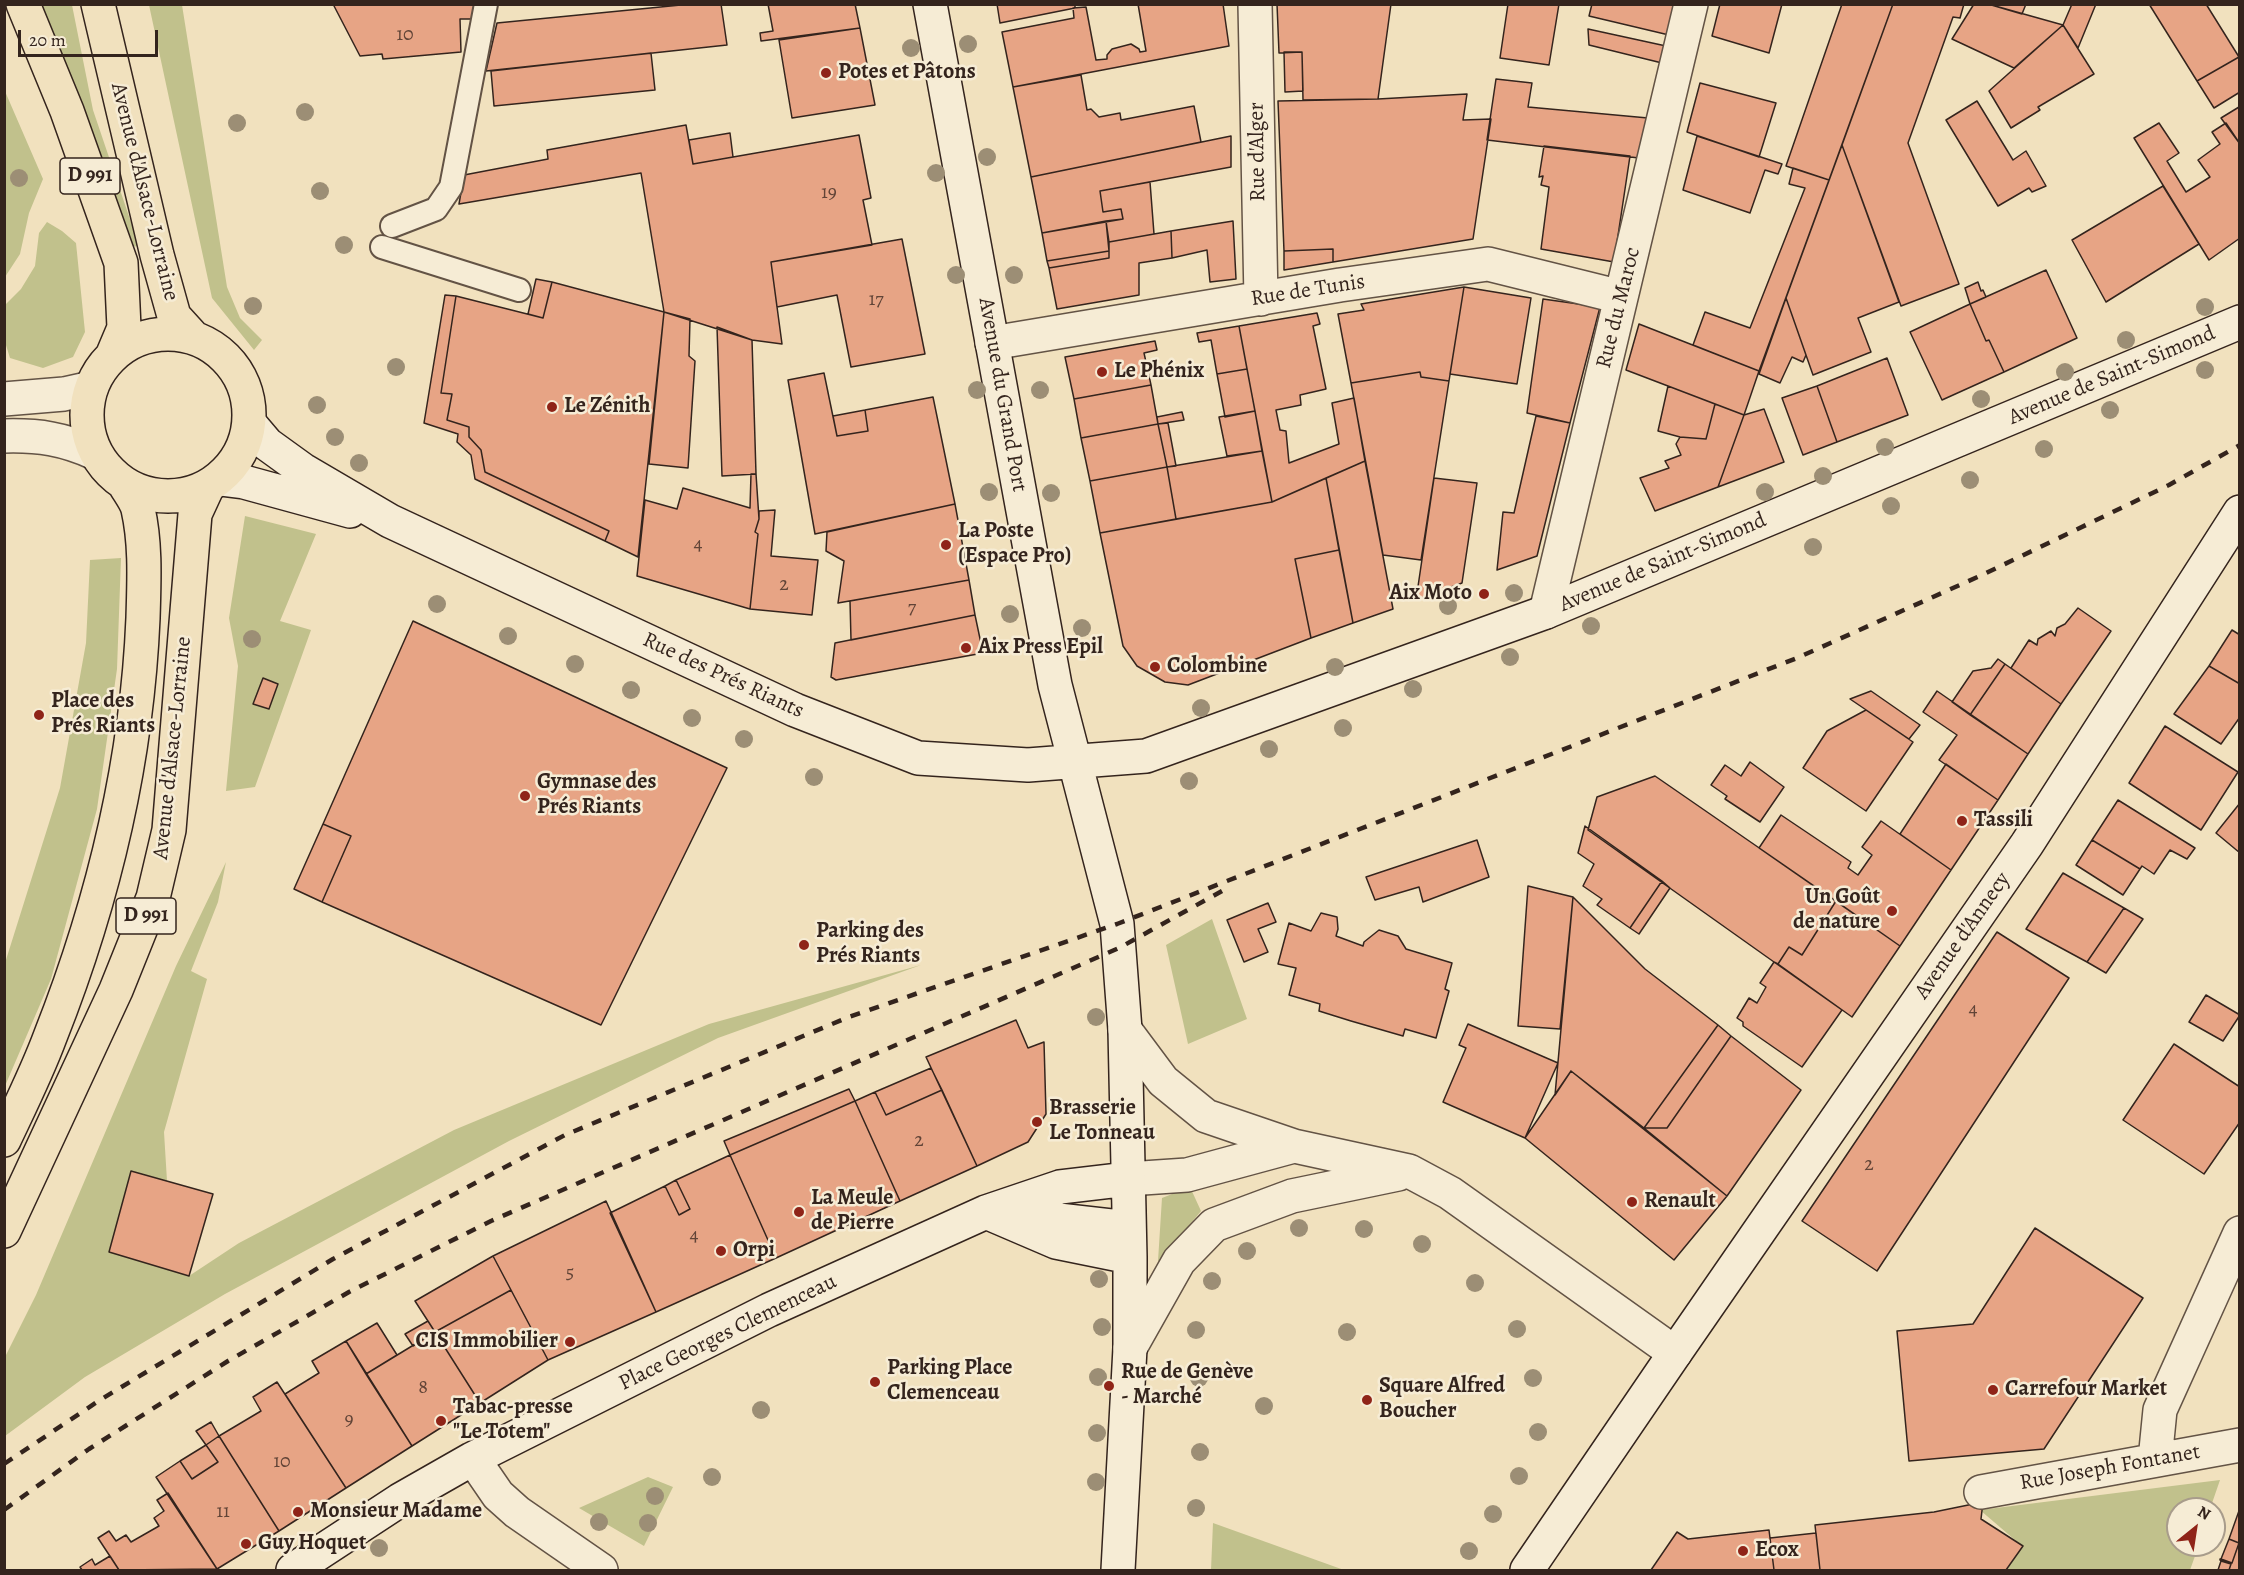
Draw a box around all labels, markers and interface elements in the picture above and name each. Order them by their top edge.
scale bar [21,18,160,56]
house number: 10 [396,23,414,47]
text: 20 m [29,28,66,52]
place label: Potes et Pâtons [838,60,976,86]
marker: Potes et Pâtons [819,66,833,80]
street label: Avenue d'Alsace-Lorraine [104,80,184,304]
street label: Rue d'Alger [1244,102,1272,202]
road number: D 991 [60,158,120,194]
house number: 19 [821,181,837,205]
street label: Rue du Maroc [1591,245,1647,371]
street label: Rue de Tunis [1249,269,1367,313]
house number: 17 [868,288,884,312]
street label: Avenue du Grand Port [972,296,1032,494]
street label: Avenue de Saint-Simond [2005,320,2219,432]
place label: Le Phénix [1114,359,1204,385]
marker: Le Phénix [1095,365,1109,379]
place label: Le Zénith [564,394,650,420]
marker: Le Zénith [545,400,559,414]
street label: Avenue de Saint-Simond [1556,507,1770,619]
place label: La Poste (Espace Pro) [958,519,1071,570]
house number: 4 [693,533,703,557]
marker: La Poste (Espace Pro) [939,538,953,552]
house number: 2 [779,573,789,597]
place label: Aix Moto [1389,581,1472,607]
marker: Aix Moto [1477,587,1491,601]
house number: 7 [908,596,916,620]
street label: Rue des Prés Riants [638,627,808,725]
street label: Avenue d'Alsace-Lorraine [148,635,198,861]
place label: Aix Press Epil [978,635,1103,661]
marker: Aix Press Epil [959,641,973,655]
place label: Colombine [1167,654,1267,680]
marker: Colombine [1148,660,1162,674]
place label: Place des Prés Riants [51,689,155,740]
marker: Place des Prés Riants [32,708,46,722]
place label: Gymnase des Prés Riants [537,770,657,822]
marker: Gymnase des Prés Riants [518,789,532,803]
place label: Tassili [1974,808,2033,834]
marker: Tassili [1955,814,1969,828]
street label: Avenue d'Annecy [1909,867,2017,1005]
place label: Un Goût de nature [1793,885,1880,936]
road number: D 991 [116,898,176,934]
marker: Un Goût de nature [1885,904,1899,918]
place label: Parking des Prés Riants [816,919,924,970]
marker: Parking des Prés Riants [797,938,811,952]
house number: 4 [1968,998,1978,1022]
place label: Brasserie Le Tonneau [1049,1096,1155,1148]
marker: Brasserie Le Tonneau [1030,1115,1044,1129]
house number: 2 [914,1129,924,1153]
house number: 2 [1864,1153,1874,1177]
place label: La Meule de Pierre [811,1186,894,1238]
place label: Renault [1644,1189,1716,1215]
marker: Renault [1625,1195,1639,1209]
marker: La Meule de Pierre [792,1205,806,1219]
house number: 4 [689,1224,699,1248]
place label: Orpi [733,1238,775,1264]
marker: Orpi [714,1244,728,1258]
house number: 5 [566,1261,574,1285]
street label: Place Georges Clemenceau [615,1269,841,1397]
place label: CIS Immobilier [415,1329,558,1355]
marker: CIS Immobilier [563,1335,577,1349]
place label: Parking Place Clemenceau [887,1356,1012,1408]
place label: Rue de Genève - Marché [1121,1360,1253,1412]
place label: Square Alfred Boucher [1379,1374,1505,1426]
marker: Parking Place Clemenceau [868,1375,882,1389]
house number: 8 [418,1376,428,1400]
place label: Carrefour Market [2005,1377,2167,1403]
marker: Rue de Genève - Marché [1102,1379,1116,1393]
marker: Carrefour Market [1986,1383,2000,1397]
marker: Square Alfred Boucher [1360,1393,1374,1407]
place label: Tabac-presse "Le Totem" [453,1395,573,1446]
house number: 9 [344,1408,354,1432]
marker: Tabac-presse "Le Totem" [434,1414,448,1428]
street label: Rue Joseph Fontanet [2018,1439,2202,1497]
house number: 10 [273,1450,291,1474]
north arrow [2166,1497,2226,1557]
place label: Monsieur Madame [310,1499,482,1525]
house number: 11 [216,1500,230,1524]
text: N [2193,1501,2215,1526]
marker: Monsieur Madame [291,1505,305,1519]
place label: Guy Hoquet [258,1531,366,1557]
marker: Guy Hoquet [239,1537,253,1551]
place label: Ecox [1755,1538,1799,1564]
marker: Ecox [1736,1544,1750,1558]

